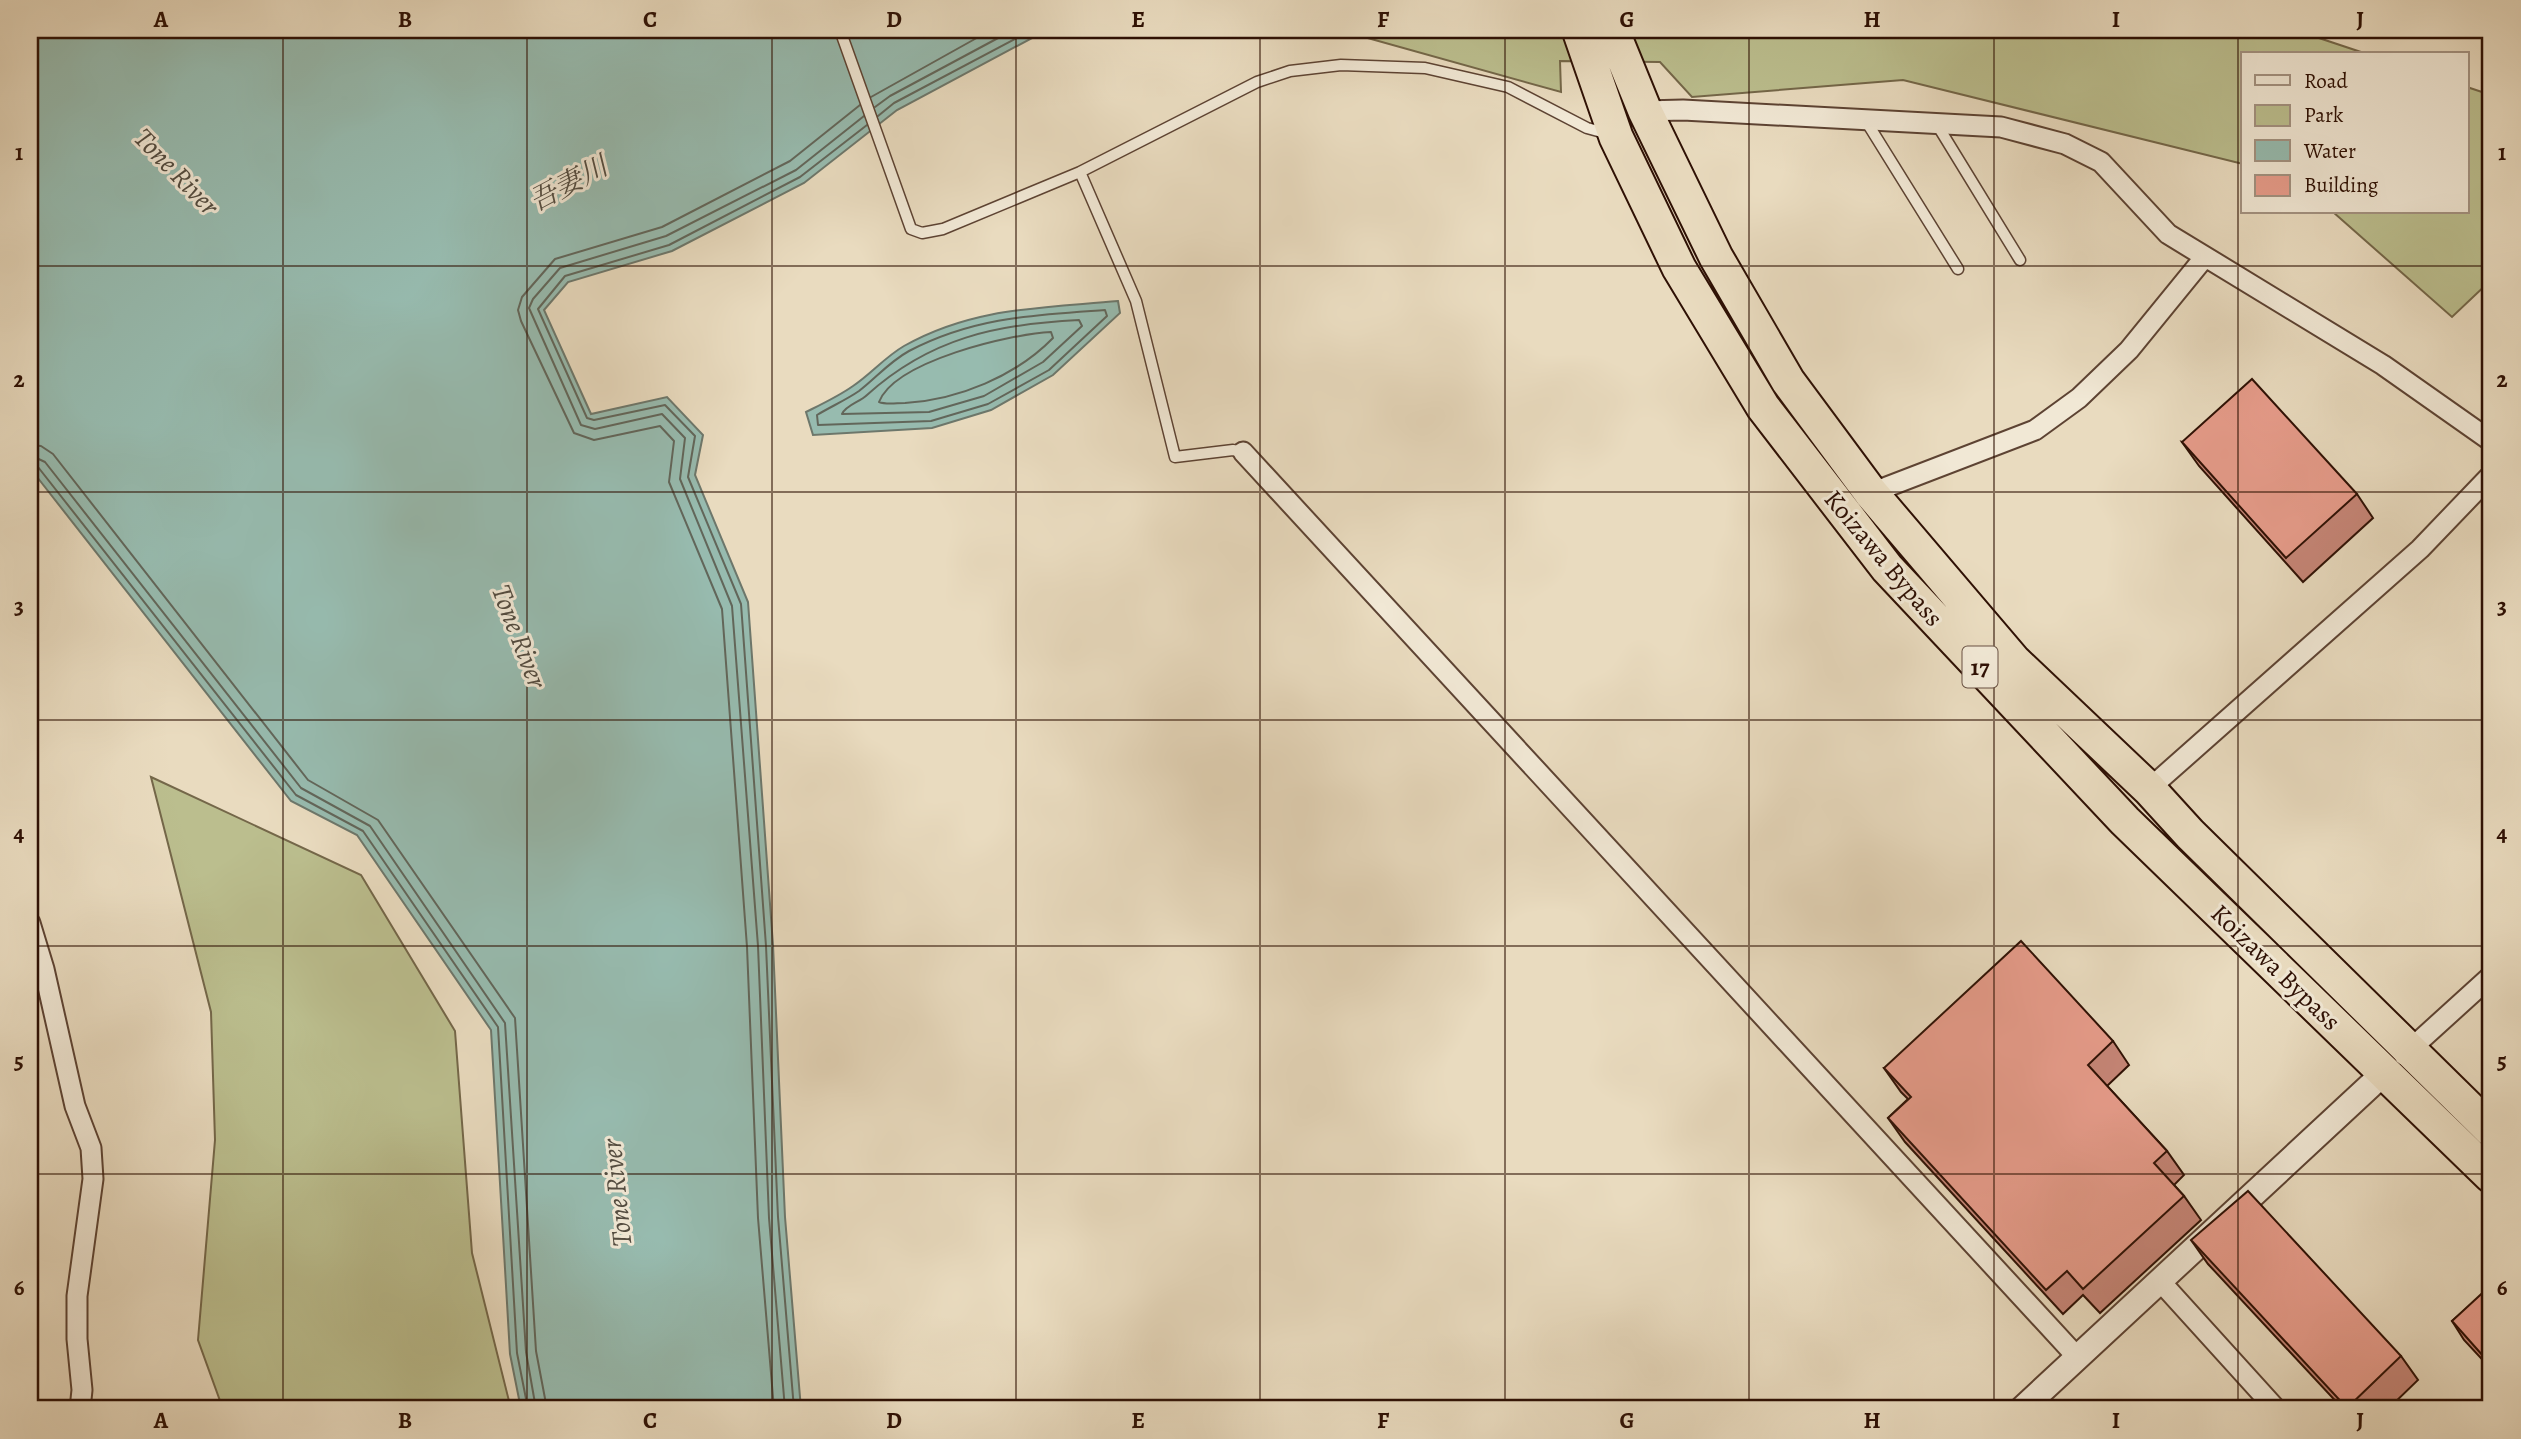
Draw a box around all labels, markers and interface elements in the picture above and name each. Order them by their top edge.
text: A [153,4,169,35]
text: B [398,4,412,35]
text: C [643,4,657,35]
text: D [886,4,902,35]
text: E [1131,4,1145,35]
text: F [1377,4,1390,35]
text: G [1619,4,1635,35]
text: H [1863,4,1881,35]
text: I [2112,4,2120,35]
text: J [2356,4,2364,35]
legend [2241,52,2468,214]
text: Road [2304,67,2348,95]
text: Park [2304,101,2344,129]
water label: Tone River [125,120,228,225]
text: 1 [15,137,23,168]
text: Water [2303,137,2356,165]
text: 1 [2498,137,2506,168]
water label: 吾妻川 [522,146,617,220]
text: Building [2304,171,2379,199]
text: 2 [13,364,25,395]
text: 2 [2496,364,2508,395]
street label: Koizawa Bypass [1816,483,1951,634]
water label: Tone River [482,579,557,695]
text: 3 [14,591,24,622]
text: 3 [2497,591,2507,622]
road number: 17 [1962,646,1997,688]
text: 4 [14,818,25,849]
text: 4 [2497,818,2508,849]
street label: Koizawa Bypass [2203,896,2348,1038]
text: 5 [14,1045,24,1076]
text: 5 [2497,1045,2507,1076]
water label: Tone River [592,1136,642,1248]
text: 6 [14,1272,25,1303]
text: 6 [2497,1272,2508,1303]
text: A [153,1405,169,1436]
text: B [398,1405,412,1436]
text: C [643,1405,657,1436]
text: D [886,1405,902,1436]
text: E [1131,1405,1145,1436]
text: F [1377,1405,1390,1436]
text: G [1619,1405,1635,1436]
text: H [1863,1405,1881,1436]
text: I [2112,1405,2120,1436]
text: J [2356,1405,2364,1436]

